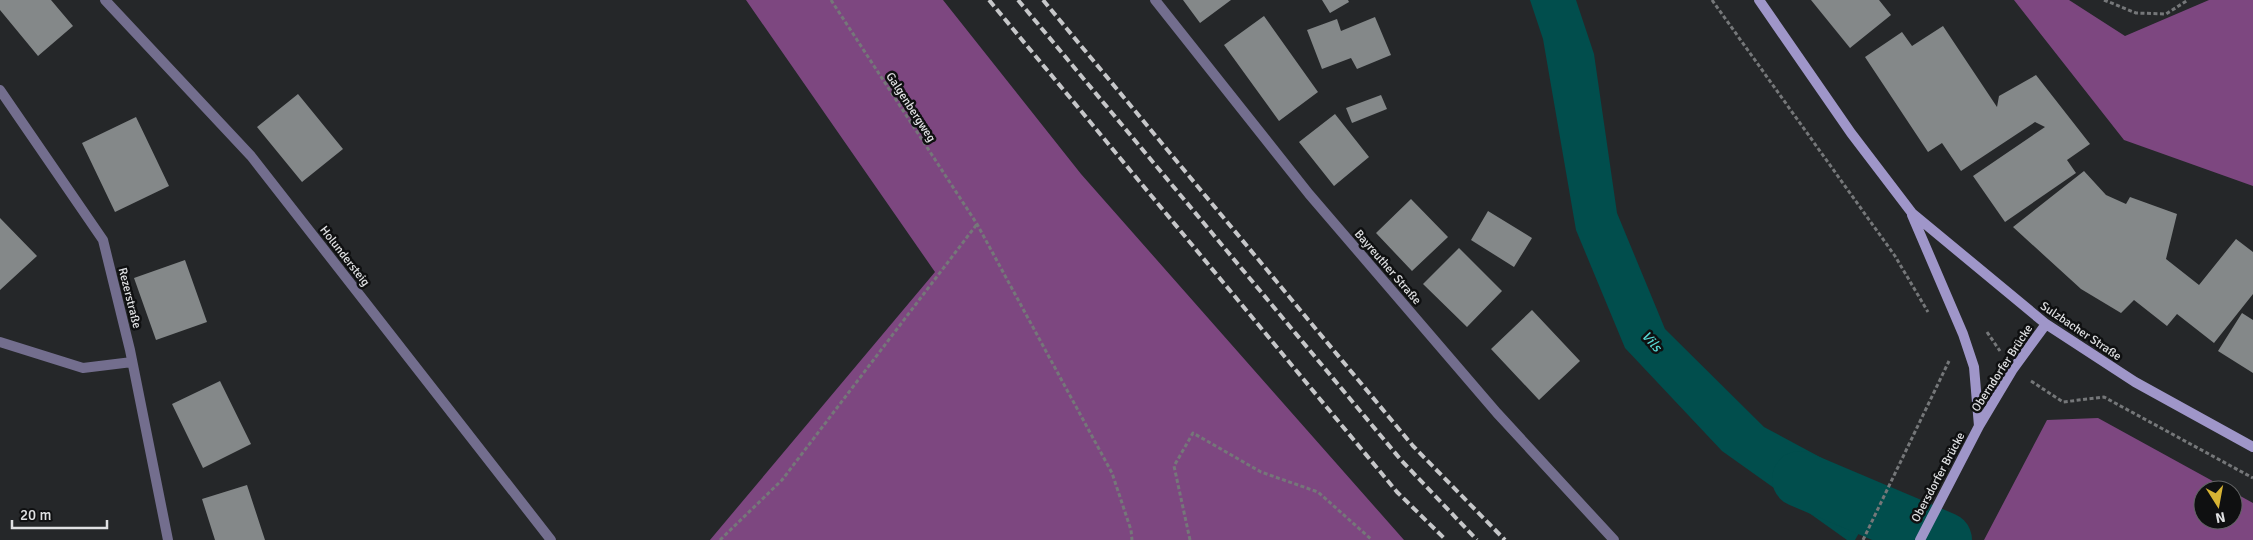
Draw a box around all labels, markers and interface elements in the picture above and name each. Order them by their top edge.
street label: Galgenbergweg [883,70,939,145]
street label: Holundersteig [316,223,373,290]
street label: Bayreuther Straße [1351,227,1424,308]
street label: Rezerstraße [115,266,144,330]
street label: Sulzbacher Straße [2037,299,2124,364]
street label: Oberndorfer Brücke [1969,322,2036,415]
water label: Vils [1638,327,1667,357]
street label: Obersdorfer Brücke [1908,430,1968,525]
north arrow [2193,480,2243,530]
scale bar [12,498,108,530]
text: 20 m [20,506,51,524]
text: N [2214,508,2227,527]

